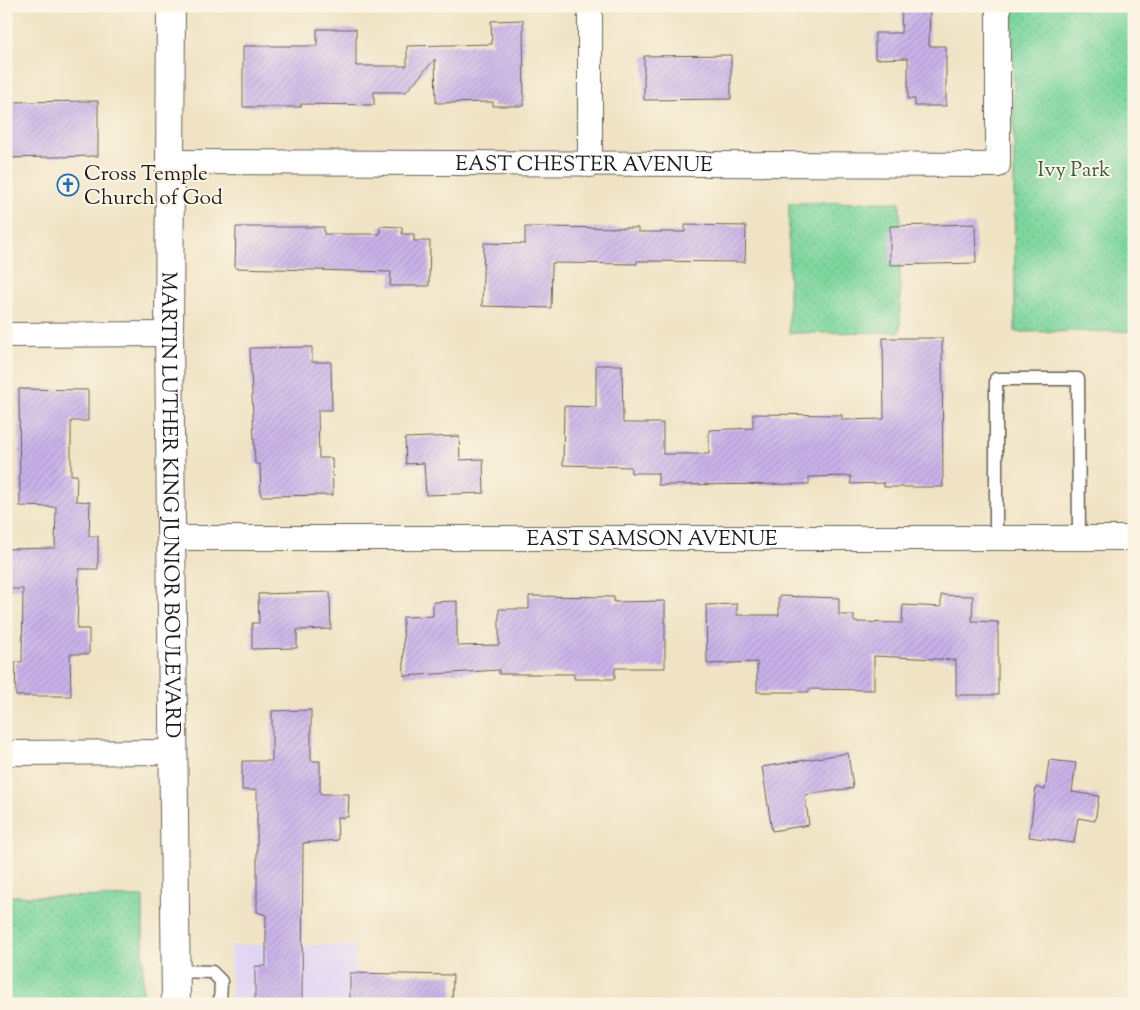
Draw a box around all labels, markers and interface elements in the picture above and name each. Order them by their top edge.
street label: EAST CHESTER AVENUE [455,150,713,181]
park label: Ivy Park [1038,156,1111,186]
place label: Cross Temple Church of God [84,160,223,214]
church icon: Cross Temple Church of God [56,173,80,197]
street label: MARTIN LUTHER KING JUNIOR BOULEVARD [152,272,186,738]
street label: EAST SAMSON AVENUE [527,525,778,555]

